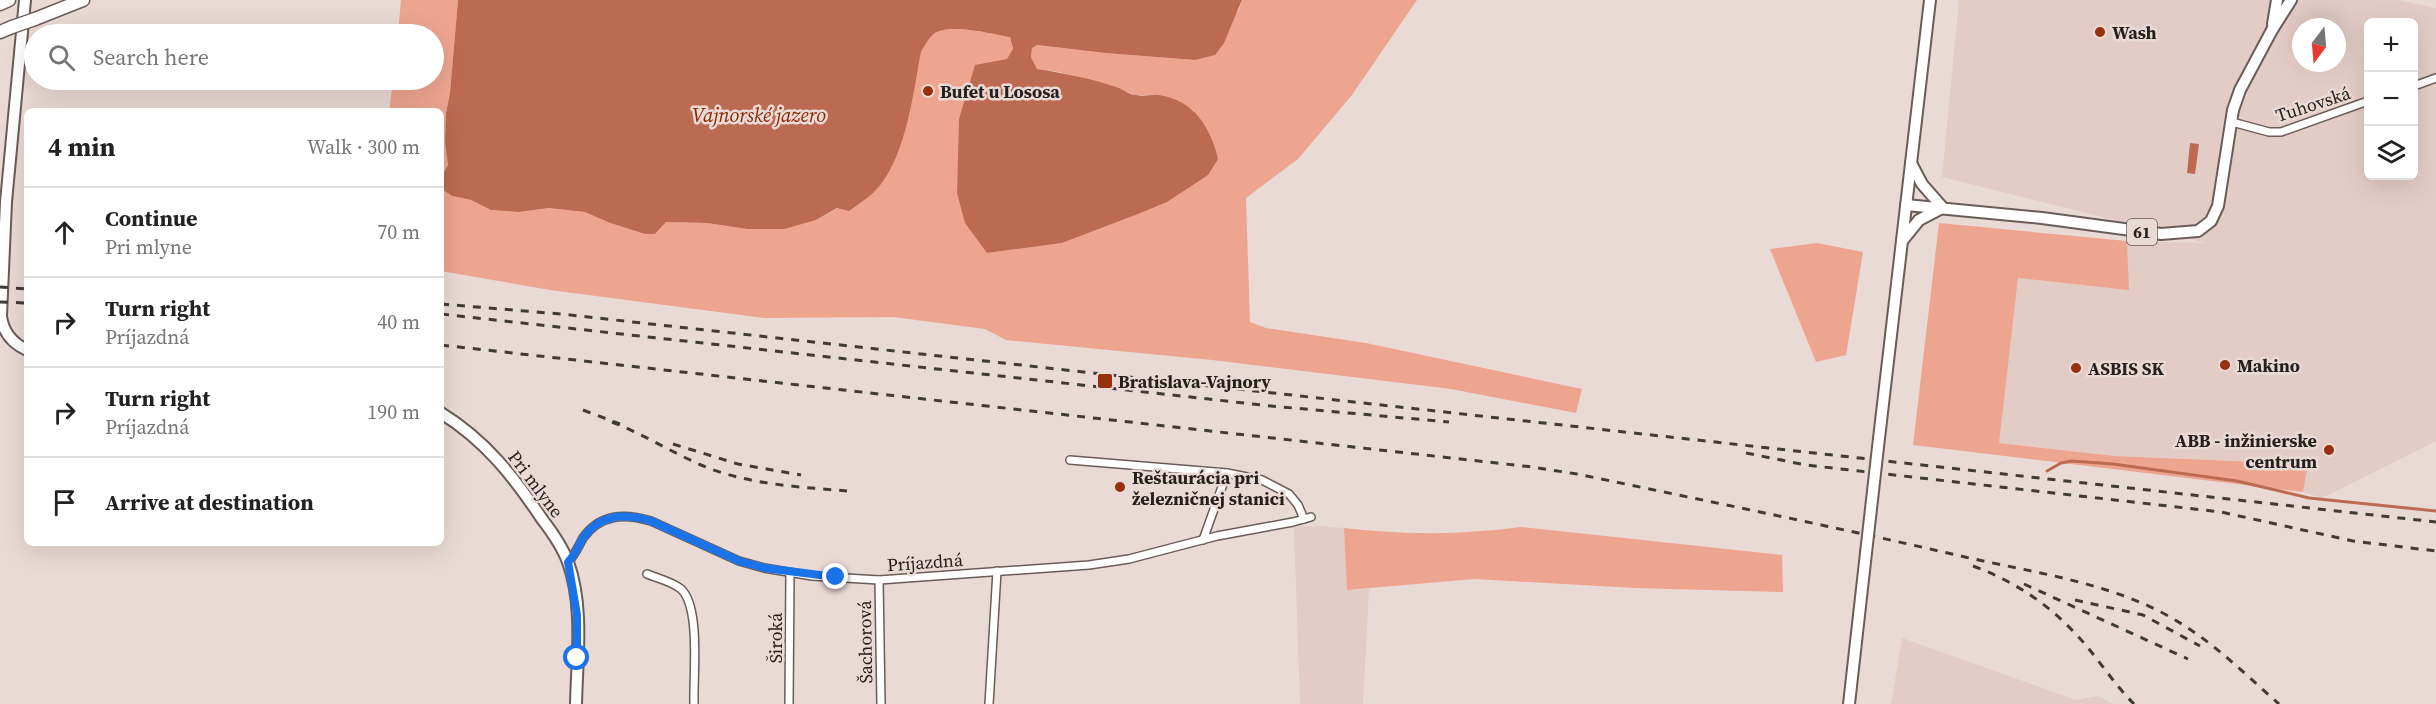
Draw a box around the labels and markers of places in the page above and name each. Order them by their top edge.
place label: Wash [2112,20,2157,45]
marker: Wash [2093,25,2107,39]
place label: Bufet u Lososa [940,79,1060,104]
marker: Bufet u Lososa [921,84,935,98]
place label: Makino [2237,353,2300,378]
place label: ASBIS SK [2088,356,2165,381]
marker: Makino [2218,358,2232,372]
marker: ASBIS SK [2069,361,2083,375]
place label: Bratislava-Vajnory [1118,369,1271,394]
marker: Bratislava-Vajnory [1096,372,1114,390]
place label: ABB - inžinierske centrum [2175,428,2317,474]
marker: ABB - inžinierske centrum [2322,443,2336,457]
place label: Reštaurácia pri železničnej stanici [1132,465,1285,511]
marker: Reštaurácia pri železničnej stanici [1113,480,1127,494]

